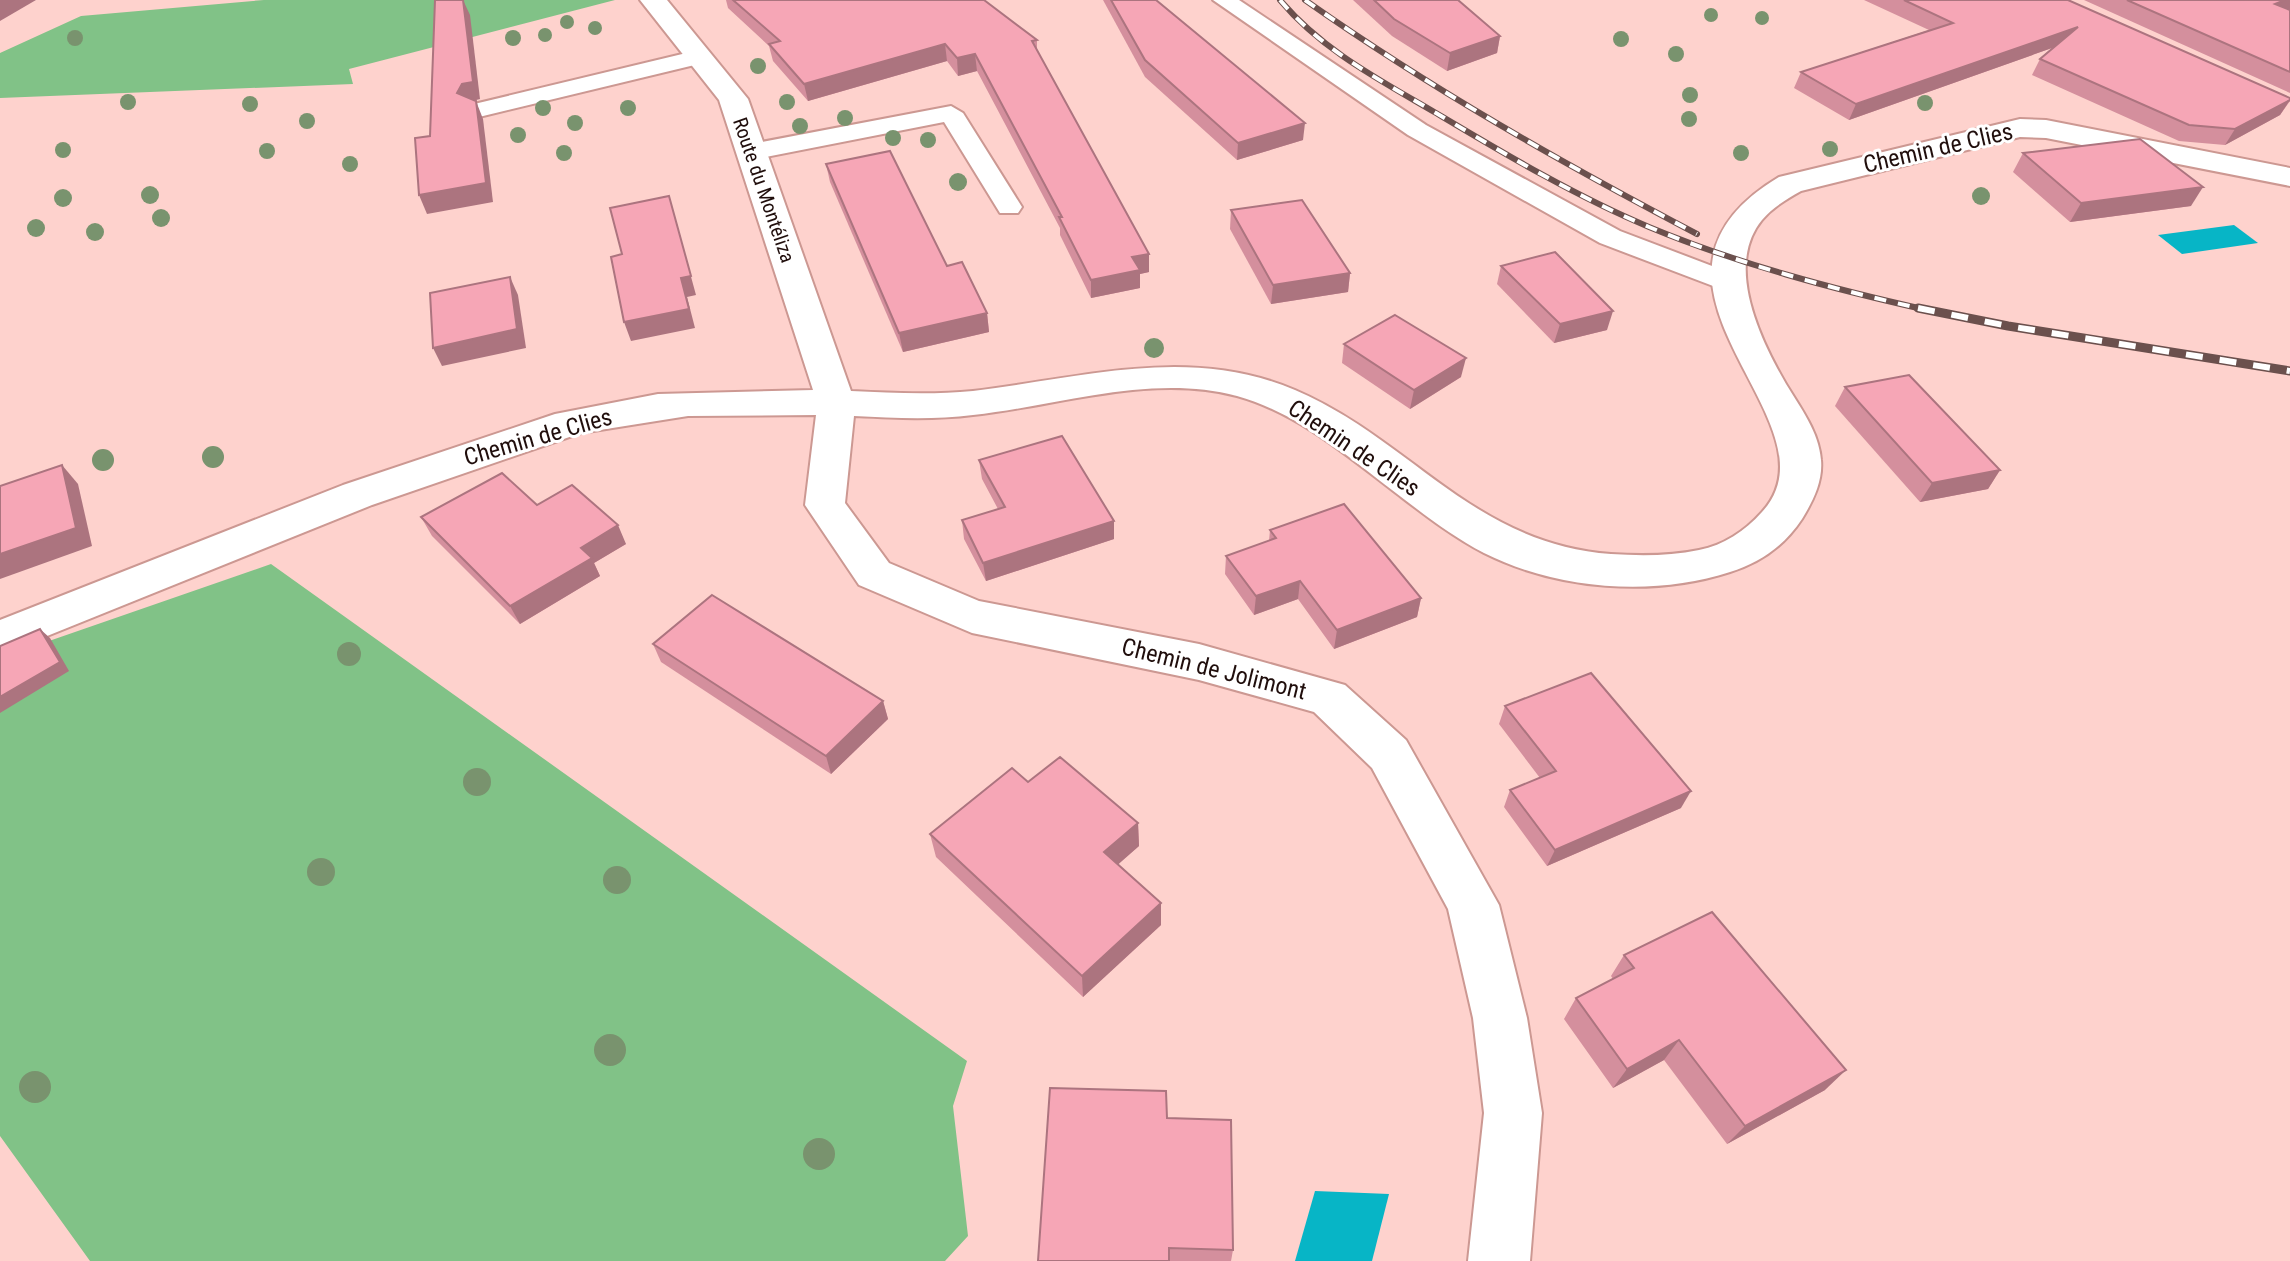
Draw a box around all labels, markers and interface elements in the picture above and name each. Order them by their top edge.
street label: Route du Montéliza [728,114,800,266]
street label: Chemin de Clies [1860,117,2016,179]
street label: Chemin de Clies [1283,394,1425,502]
street label: Chemin de Clies [461,403,615,471]
street label: Chemin de Jolimont [1119,633,1309,705]

